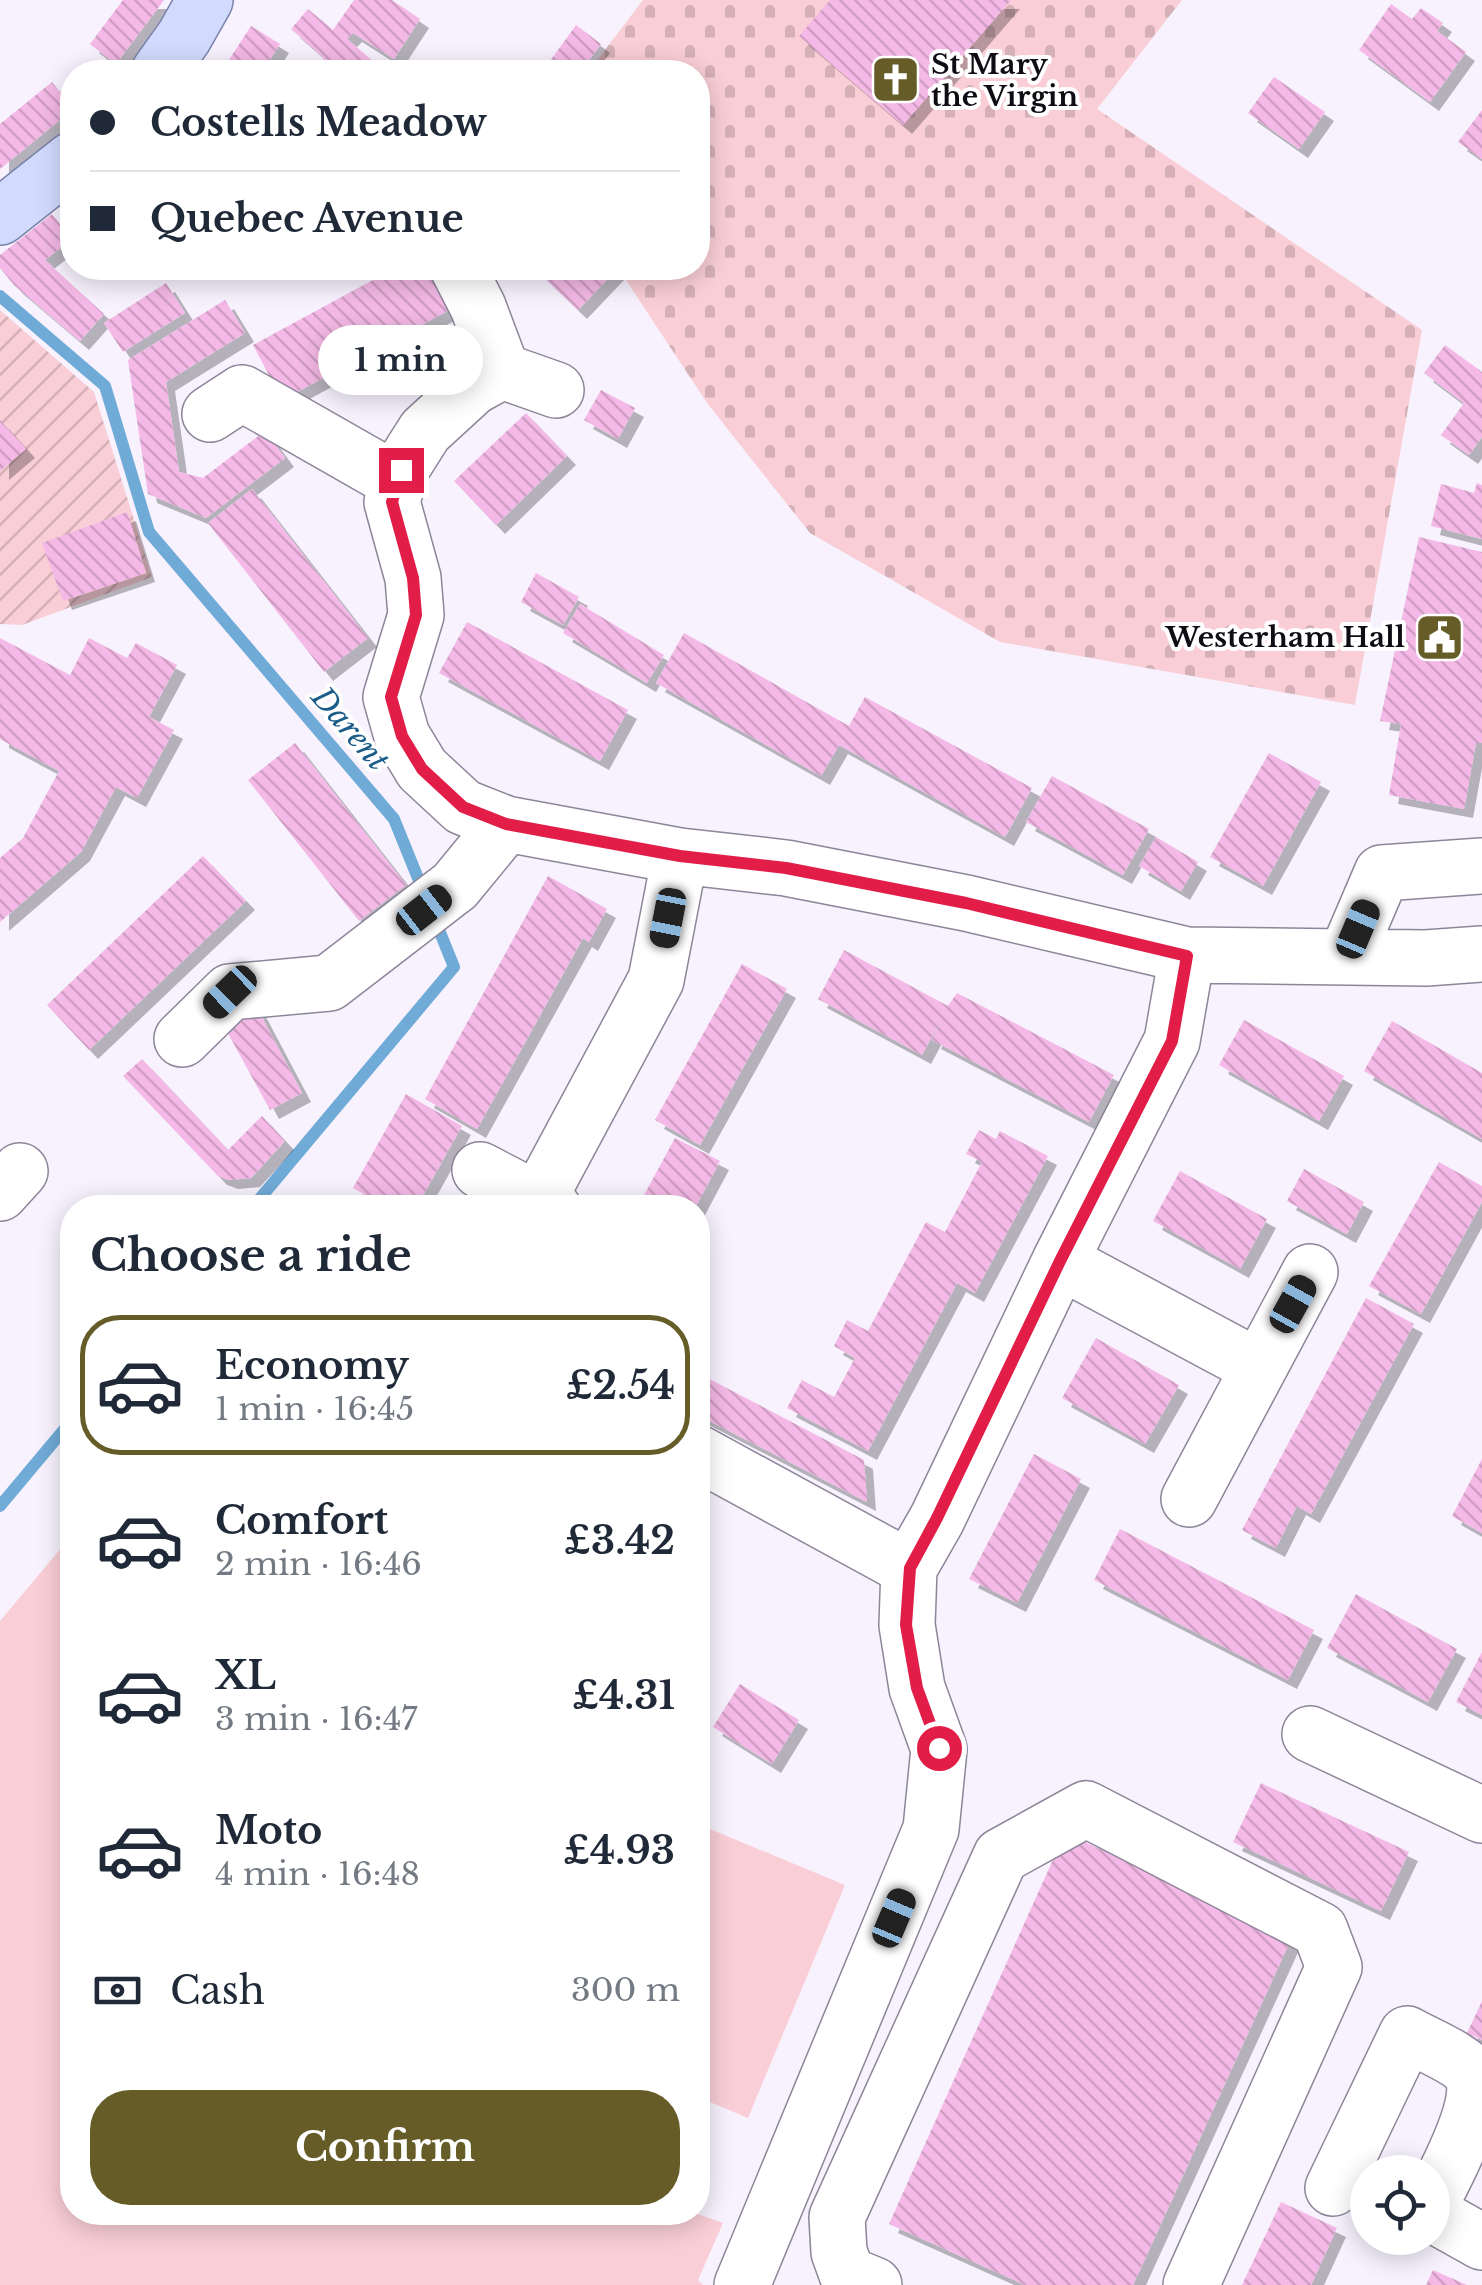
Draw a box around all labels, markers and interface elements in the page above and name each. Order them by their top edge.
place label: St Mary the Virgin [931,47,1078,114]
church icon: St Mary the Virgin [870,54,922,106]
text: Costells Meadow [150,99,487,146]
text: Quebec Avenue [150,195,464,242]
callout: 1 min [318,325,484,395]
text: 1 min [354,340,447,380]
route end [379,448,424,493]
public building icon: Westerham Hall [1414,611,1466,663]
place label: Westerham Hall [1164,620,1405,655]
water label: Darent [303,678,397,778]
car [391,880,457,940]
car [648,886,688,950]
car [1332,896,1384,962]
car [198,960,262,1024]
text: Choose a ride [90,1227,412,1283]
car [1265,1270,1321,1338]
icon: car [95,1340,185,1430]
text: Economy [215,1342,409,1389]
text: £2.54 [566,1362,675,1409]
text: 1 min · 16:45 [215,1389,414,1429]
icon: car [95,1495,185,1585]
text: Comfort [215,1497,388,1544]
text: £3.42 [564,1517,675,1564]
text: 2 min · 16:46 [215,1544,422,1584]
icon: car [95,1650,185,1740]
text: XL [215,1652,276,1699]
text: £4.31 [572,1672,675,1719]
text: 3 min · 16:47 [215,1699,417,1739]
route start [917,1726,962,1771]
icon: car [95,1805,185,1895]
text: Moto [215,1807,322,1854]
text: £4.93 [563,1827,675,1874]
text: 4 min · 16:48 [215,1854,420,1894]
car [868,1885,920,1951]
icon: cash [90,1963,145,2018]
text: Cash [170,1967,265,2014]
text: 300 m [571,1970,680,2010]
button: Confirm [90,2090,680,2205]
map controls [1350,2155,1450,2255]
button: locate [1350,2155,1450,2255]

